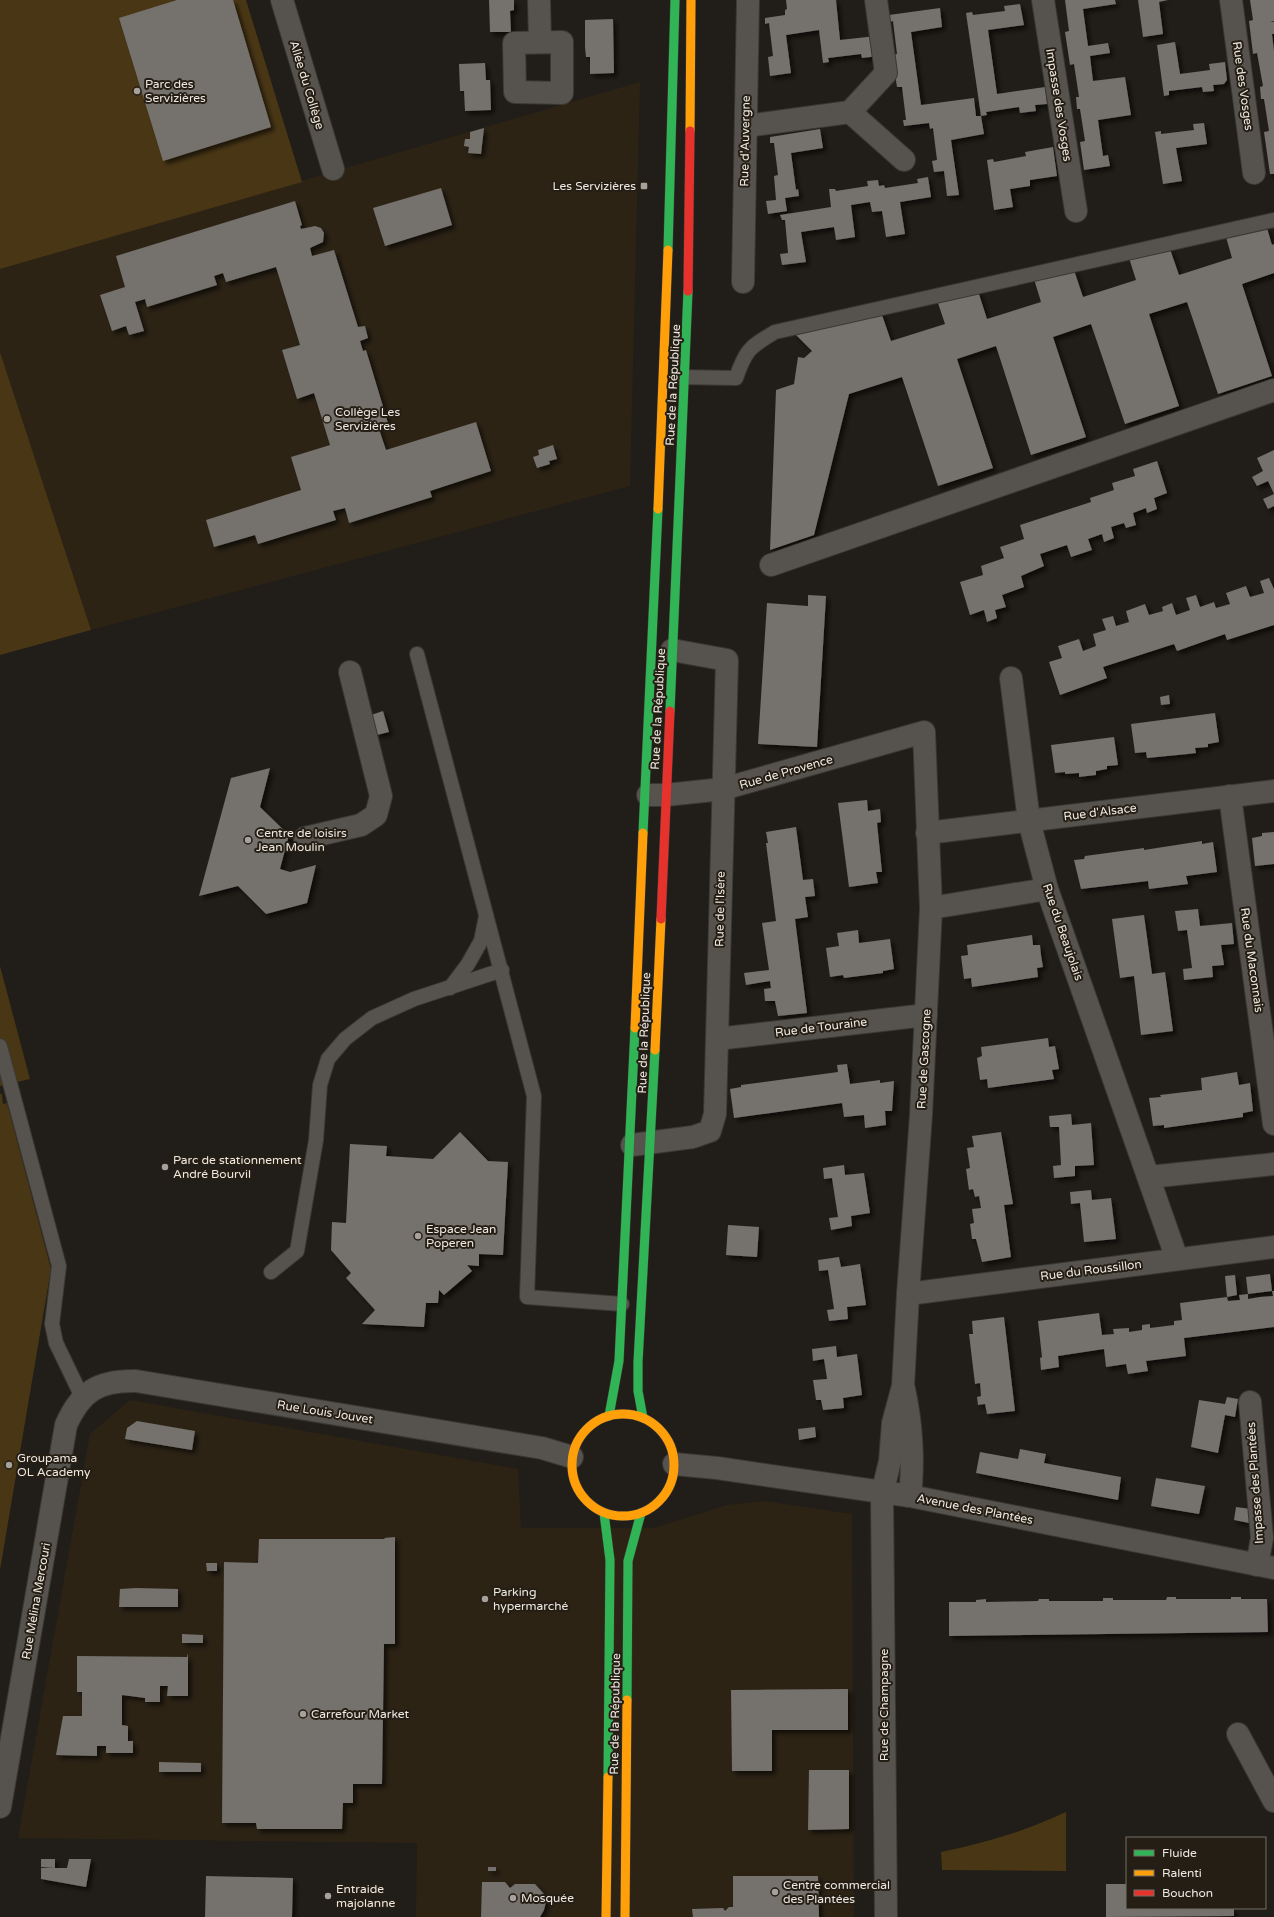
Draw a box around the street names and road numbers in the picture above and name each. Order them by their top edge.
street label: Allée du Collège [287,39,327,131]
street label: Rue des Vosges [1230,41,1256,132]
street label: Impasse des Vosges [1043,48,1075,163]
street label: Rue d'Auvergne [737,95,753,187]
street label: Rue de la République [663,324,683,446]
street label: Rue de la République [648,648,668,770]
street label: Rue de Provence [738,752,834,792]
street label: Rue d'Alsace [1063,801,1138,823]
street label: Rue de l'Isère [712,871,728,947]
street label: Rue du Beaujolais [1040,882,1086,983]
street label: Rue du Maconnais [1238,907,1266,1014]
street label: Rue de la République [635,972,653,1094]
street label: Rue de Gascogne [914,1008,934,1109]
street label: Rue de Touraine [774,1014,868,1040]
street label: Rue du Roussillon [1040,1257,1142,1283]
street label: Rue Louis Jouvet [276,1397,374,1427]
street label: Impasse des Plantées [1244,1421,1266,1544]
street label: Avenue des Plantées [916,1491,1035,1527]
street label: Rue Mélina Mercouri [19,1542,53,1660]
street label: Rue de Champagne [877,1648,891,1761]
street label: Rue de la République [607,1653,623,1775]

